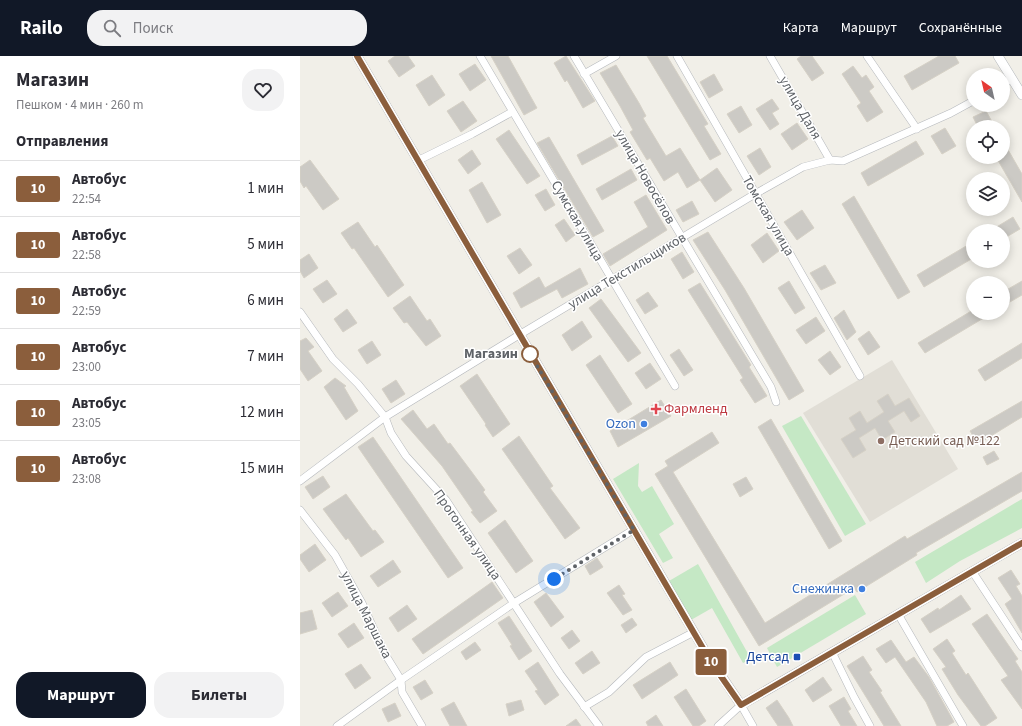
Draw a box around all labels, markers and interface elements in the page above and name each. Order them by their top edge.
search box [87,10,367,46]
text: Railo [20,15,63,42]
icon: search [101,17,123,39]
text: Поиск [133,18,173,39]
text: Карта [783,18,819,38]
text: Маршрут [841,18,897,38]
text: Сохранённые [919,18,1002,38]
text: Магазин [16,67,89,94]
north arrow [966,68,1010,112]
map controls [966,68,1010,320]
button: heart [242,69,284,111]
street label: улица Даля [774,73,826,143]
text: Пешком · 4 мин · 260 m [16,96,144,114]
button: locate [966,120,1010,164]
street label: улица Новосёлов [610,126,680,228]
text: Отправления [16,131,109,152]
text: Автобус [72,169,126,190]
street label: Томская улица [737,172,799,260]
button: layers [966,172,1010,216]
street label: Сумская улица [546,177,608,265]
text: 1 мин [247,178,284,199]
text: 10 [31,179,45,199]
text: 22:54 [72,190,101,208]
button: + [966,224,1010,268]
text: Автобус [72,225,126,246]
street label: улица Текстильщиков [564,228,690,314]
text: 5 мин [247,234,284,255]
text: 10 [31,235,45,255]
text: 22:58 [72,246,101,264]
button: − [966,276,1010,320]
text: Автобус [72,281,126,302]
text: 6 мин [247,290,284,311]
text: 10 [31,291,45,311]
text: 22:59 [72,302,101,320]
text: Автобус [72,337,126,358]
place label: Магазин [464,344,518,364]
marker: Магазин [521,345,539,363]
text: 7 мин [247,346,284,367]
text: 10 [31,347,45,367]
text: 23:00 [72,358,101,376]
text: Автобус [72,393,126,414]
place label: Фармленд [664,399,728,419]
text: 12 мин [240,402,284,423]
text: 10 [31,403,45,423]
marker: Фармленд [651,404,661,414]
text: 23:05 [72,414,101,432]
place label: Ozon [606,414,636,434]
marker: Ozon [639,419,649,429]
place label: Детский сад №122 [889,431,1000,451]
marker: Детский сад №122 [876,436,886,446]
text: Автобус [72,449,126,470]
text: 15 мин [240,458,284,479]
text: 10 [31,459,45,479]
text: 23:08 [72,470,101,488]
street label: Прогонная улица [428,486,506,584]
street label: улица Маршака [335,568,397,662]
your location [544,569,564,589]
place label: Снежинка [792,579,854,599]
marker: Снежинка [857,584,867,594]
place label: Детсад [746,647,790,667]
line badge: 10 [693,649,729,675]
text: 10 [704,652,718,672]
marker: Детсад [792,652,802,662]
button: Маршрут [16,672,146,718]
button: Билеты [154,672,284,718]

